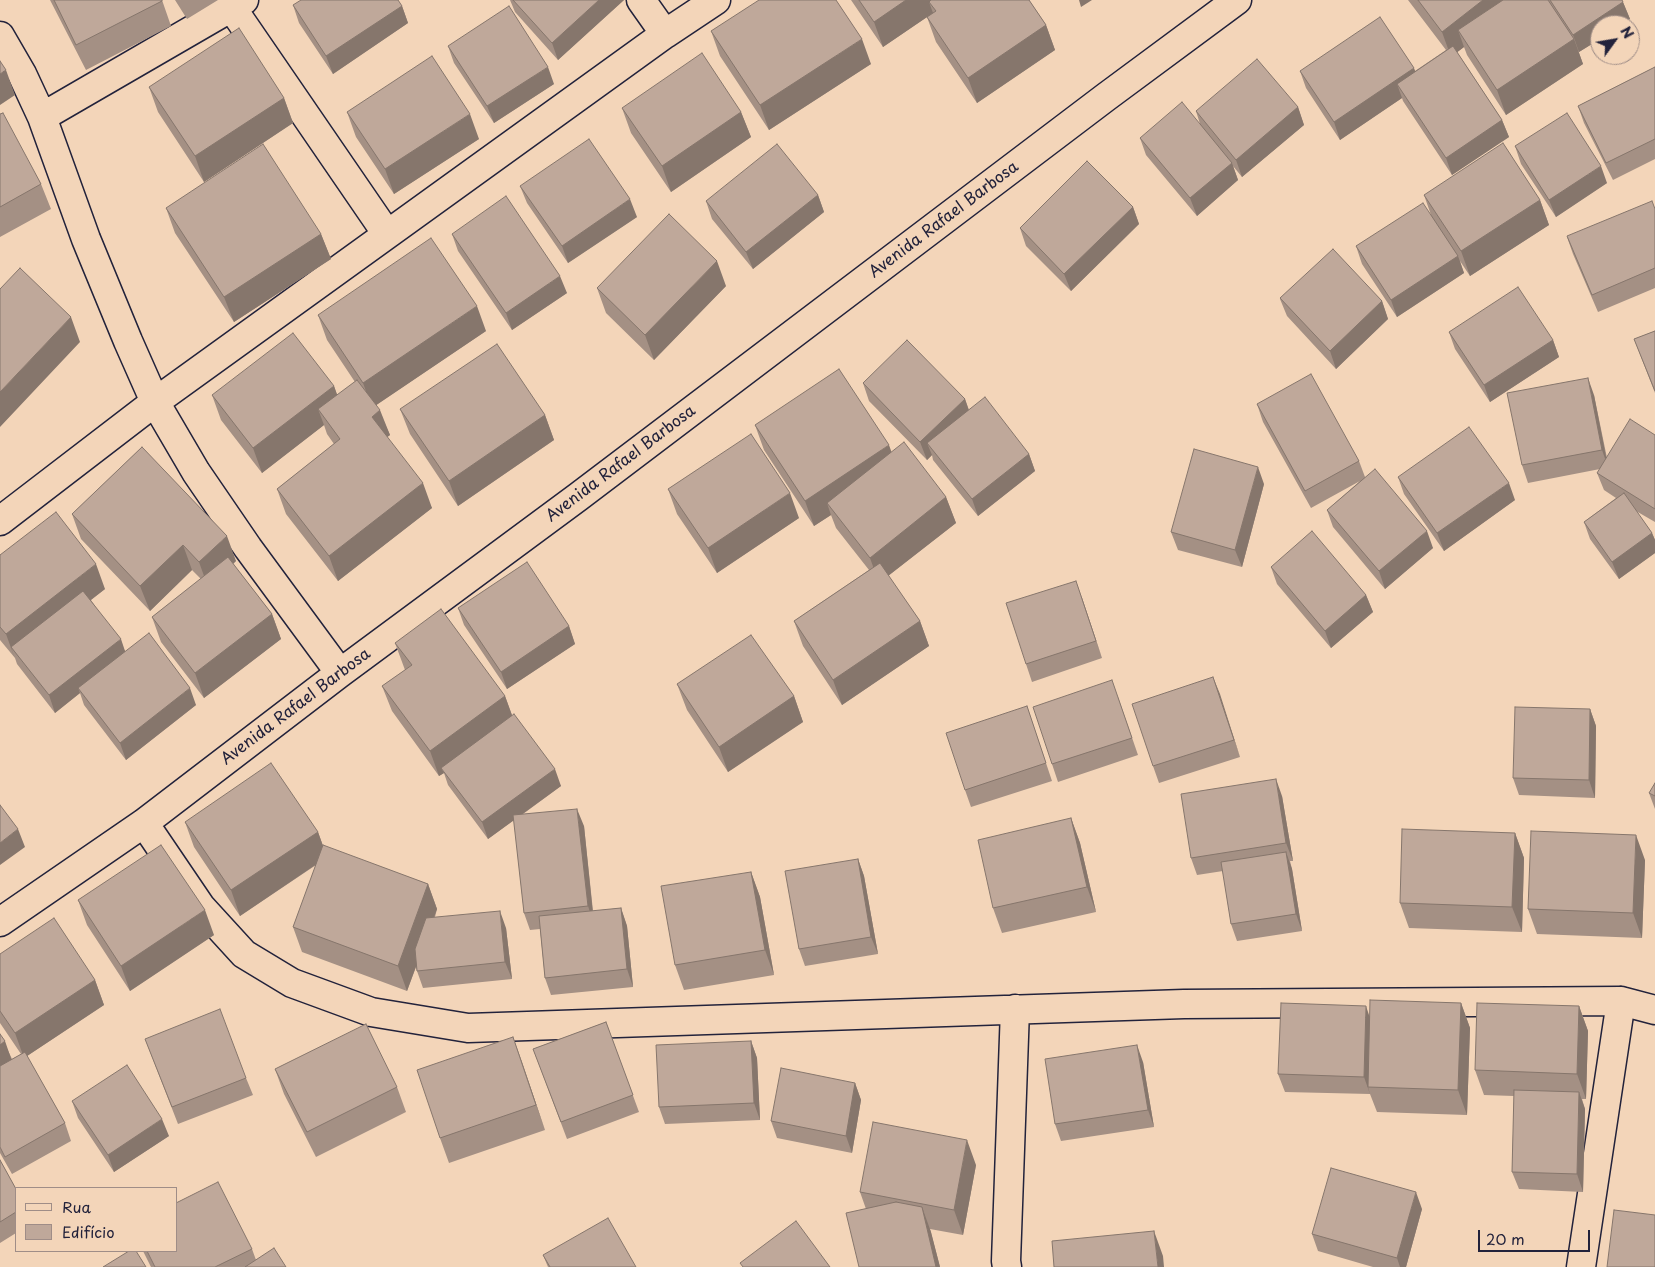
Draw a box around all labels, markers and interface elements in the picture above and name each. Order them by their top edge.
north arrow [1590,15,1640,65]
text: N [1615,22,1639,43]
street label: Avenida Rafael Barbosa [865,158,1023,282]
street label: Avenida Rafael Barbosa [542,402,700,526]
street label: Avenida Rafael Barbosa [217,645,375,769]
legend [15,1187,178,1252]
text: Rua [62,1195,91,1218]
text: Edifício [62,1220,115,1243]
scale bar [1480,1220,1592,1252]
text: 20 m [1486,1227,1525,1250]

